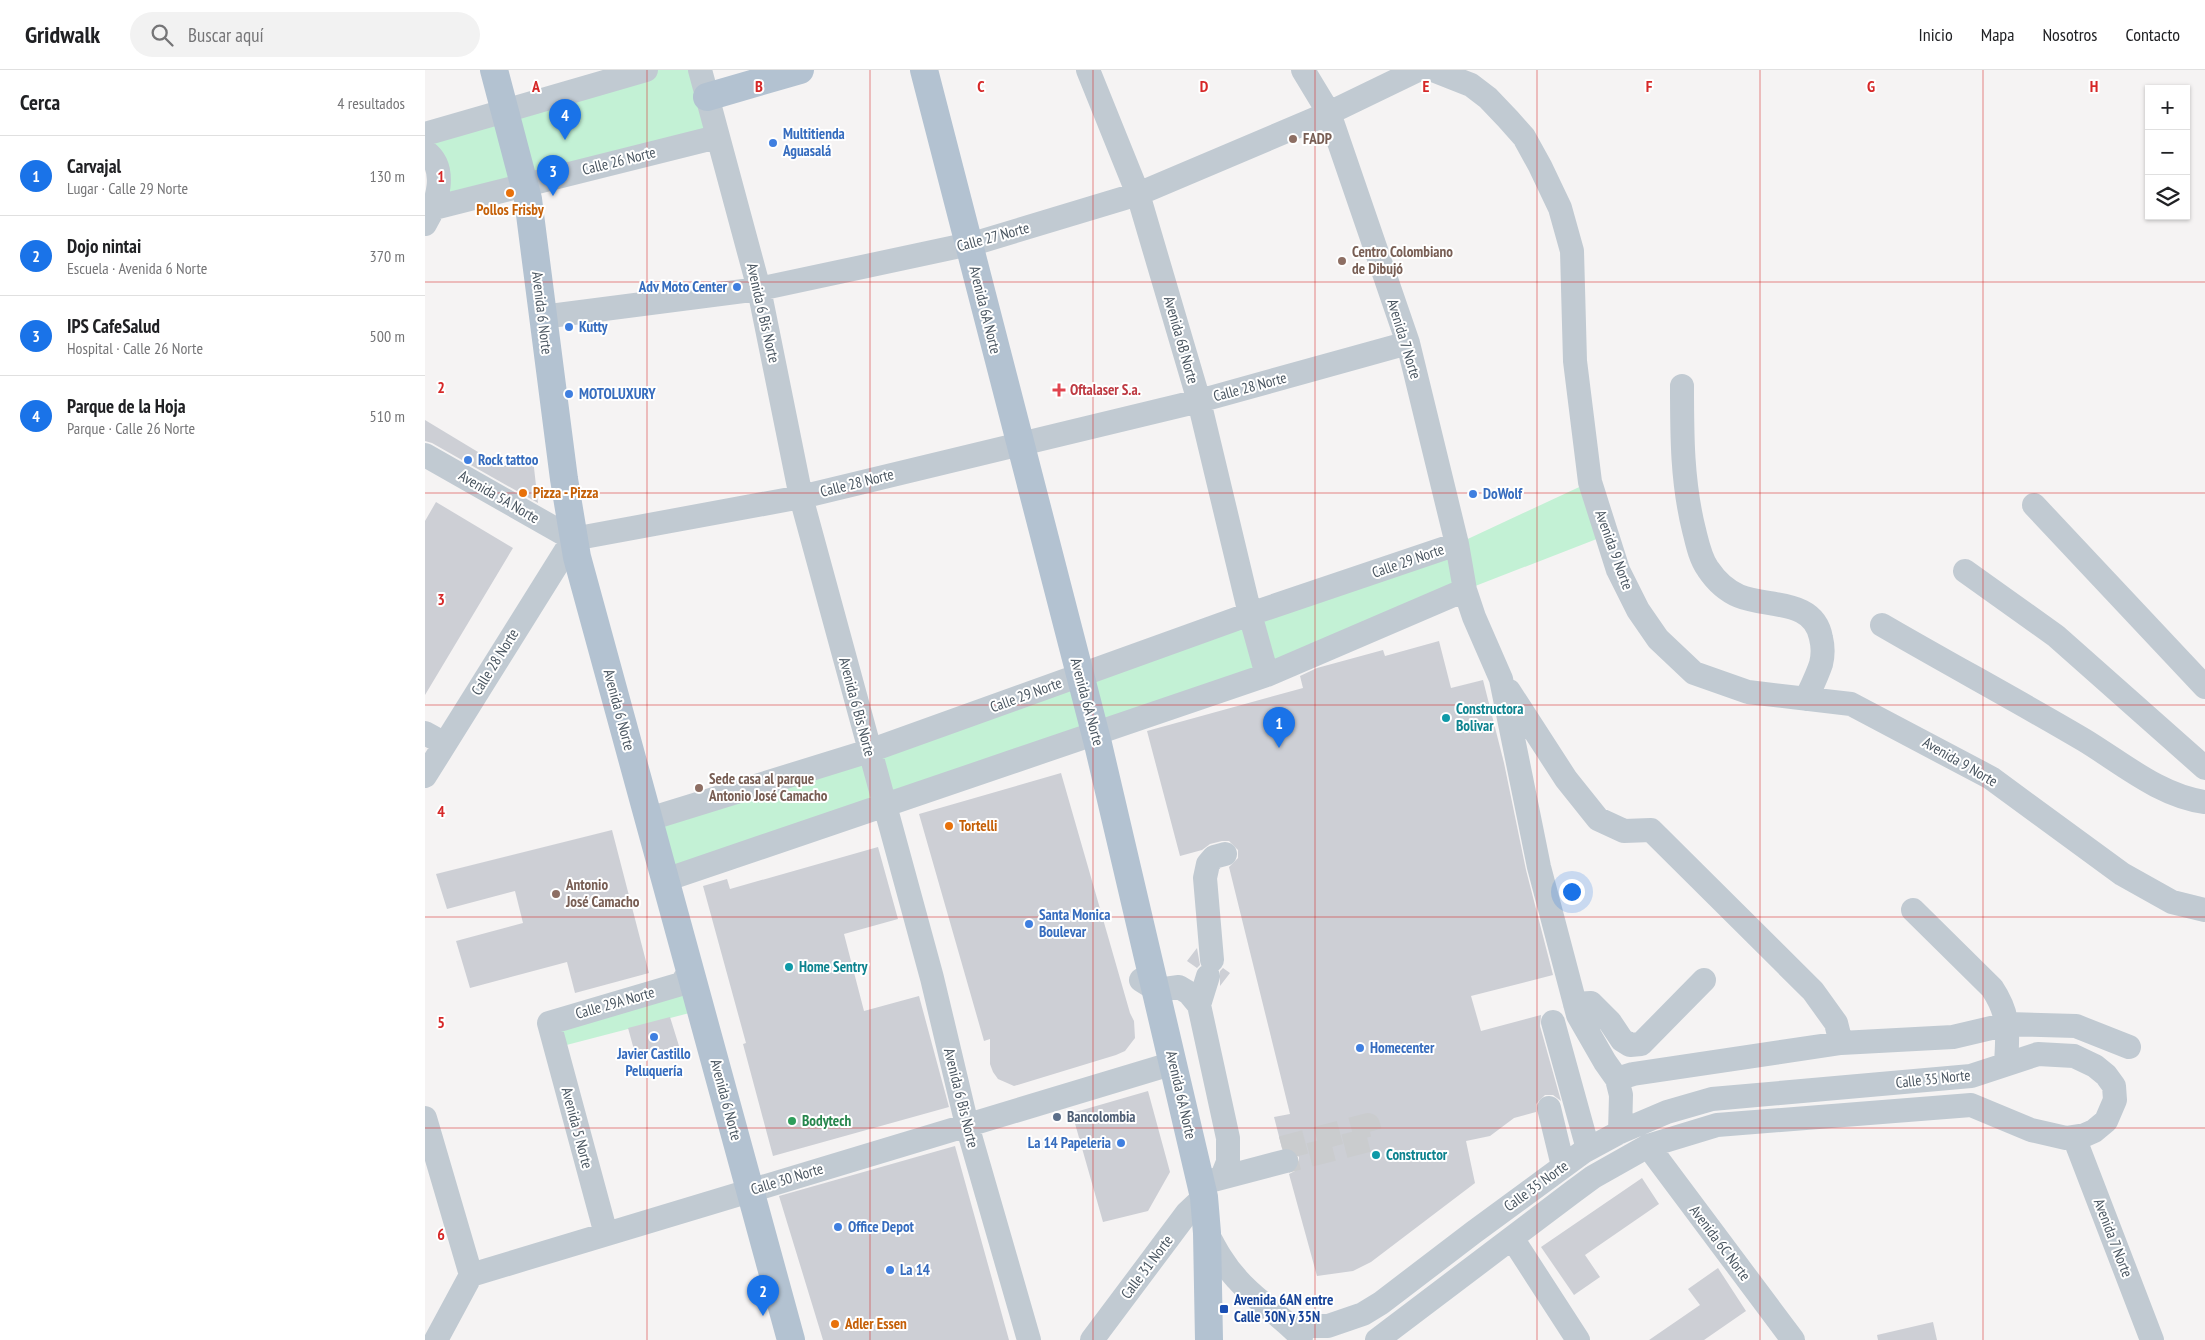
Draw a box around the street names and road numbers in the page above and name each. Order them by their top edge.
street label: Calle 26 Norte [580,142,658,179]
street label: Calle 27 Norte [955,218,1031,255]
street label: Avenida 6 Bis Norte [743,261,784,365]
street label: Avenida 6A Norte [965,264,1006,356]
street label: Avenida 6 Norte [528,270,557,355]
street label: Avenida 6B Norte [1160,294,1203,386]
street label: Avenida 7 Norte [1383,297,1426,381]
street label: Calle 28 Norte [1211,368,1289,405]
street label: Calle 28 Norte [818,464,896,501]
street label: Avenida 5A Norte [456,466,543,527]
street label: Avenida 9 Norte [1591,507,1638,592]
street label: Calle 29 Norte [1369,539,1446,582]
street label: Calle 28 Norte [467,625,522,699]
street label: Avenida 6 Bis Norte [835,655,880,759]
street label: Avenida 6A Norte [1067,656,1108,748]
street label: Avenida 6 Norte [600,667,639,753]
street label: Calle 29 Norte [987,673,1064,716]
street label: Avenida 9 Norte [1919,733,2001,791]
street label: Calle 29A Norte [573,982,657,1023]
street label: Avenida 6 Bis Norte [940,1046,983,1150]
street label: Avenida 6A Norte [1162,1049,1201,1141]
street label: Avenida 6 Norte [707,1057,746,1143]
street label: Calle 35 Norte [1895,1065,1971,1092]
street label: Avenida 5 Norte [558,1085,597,1171]
street label: Calle 35 Norte [1500,1156,1572,1215]
street label: Calle 30 Norte [748,1158,825,1199]
street label: Avenida 7 Norte [2090,1196,2137,1280]
street label: Avenida 6C Norte [1686,1201,1755,1284]
street label: Calle 31 Norte [1116,1231,1177,1302]

